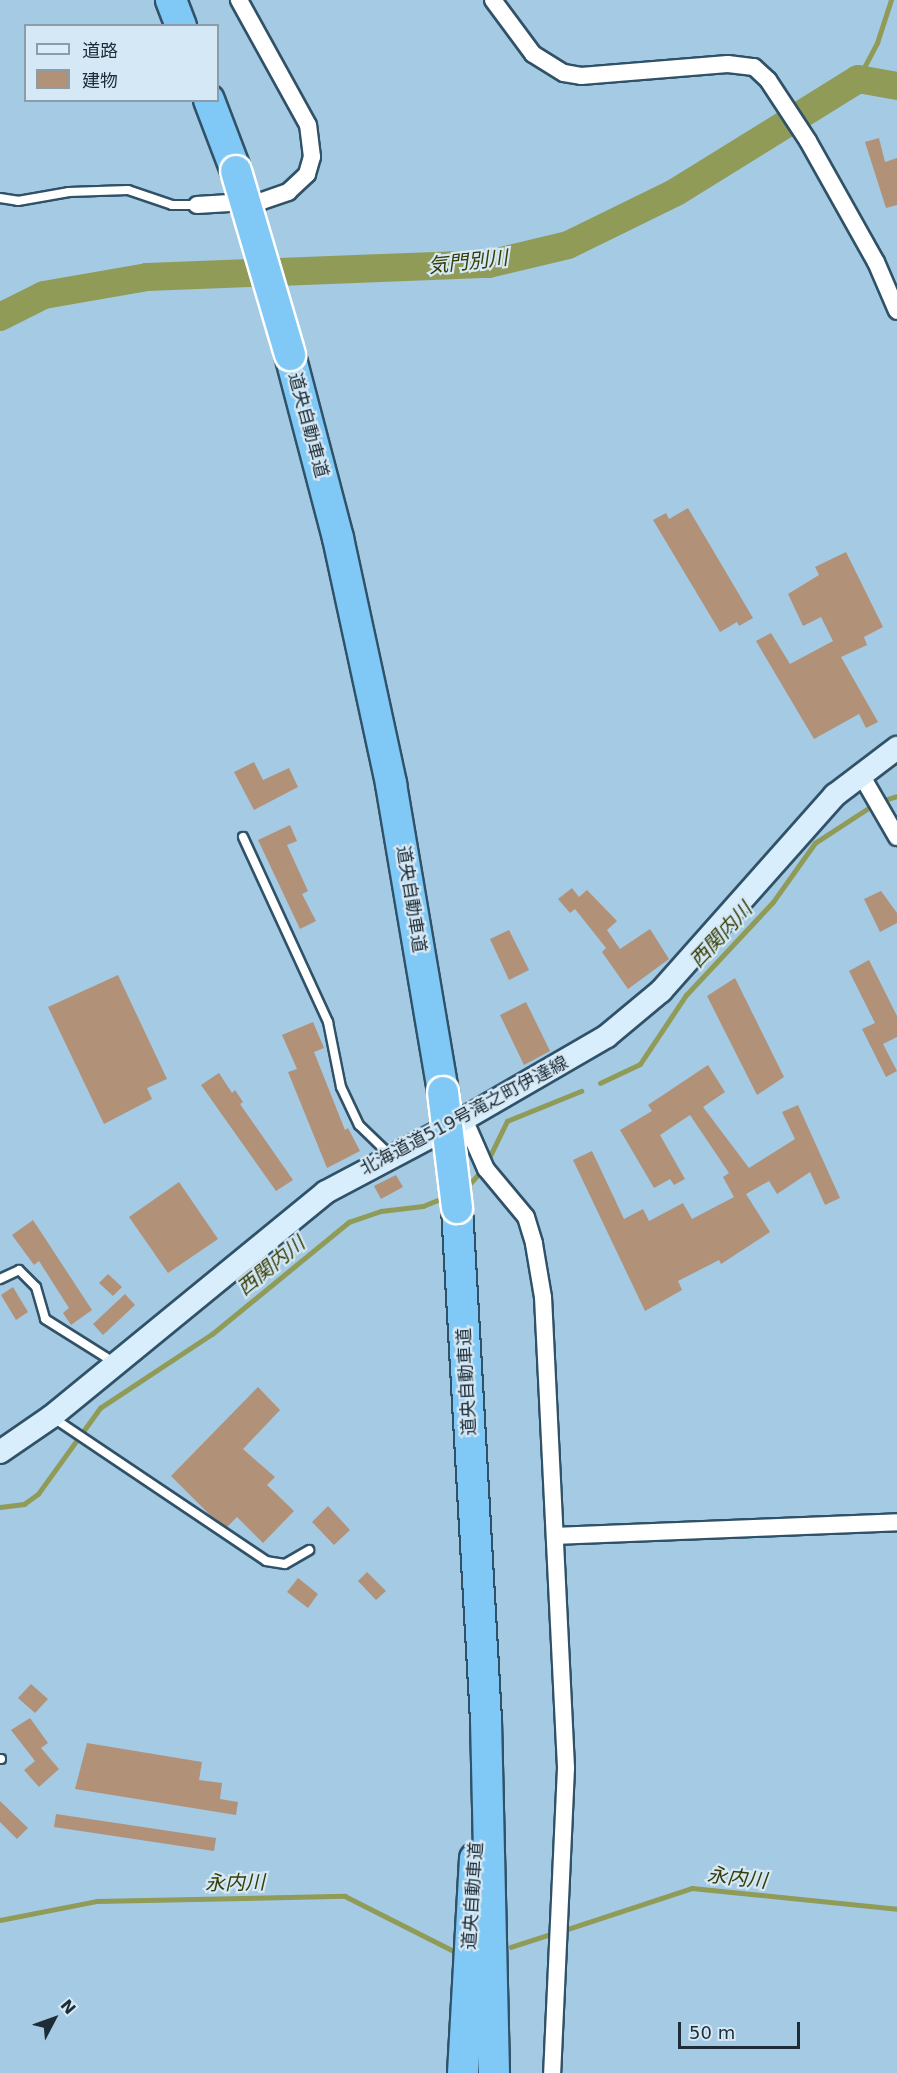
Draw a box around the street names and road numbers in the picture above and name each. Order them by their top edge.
street label: 道央自動車道 [284,370,332,480]
street label: 道央自動車道 [392,844,430,954]
street label: 北海道道519号滝之町伊達線 [356,1052,572,1180]
street label: 道央自動車道 [453,1328,481,1436]
street label: 道央自動車道 [458,1841,488,1951]

